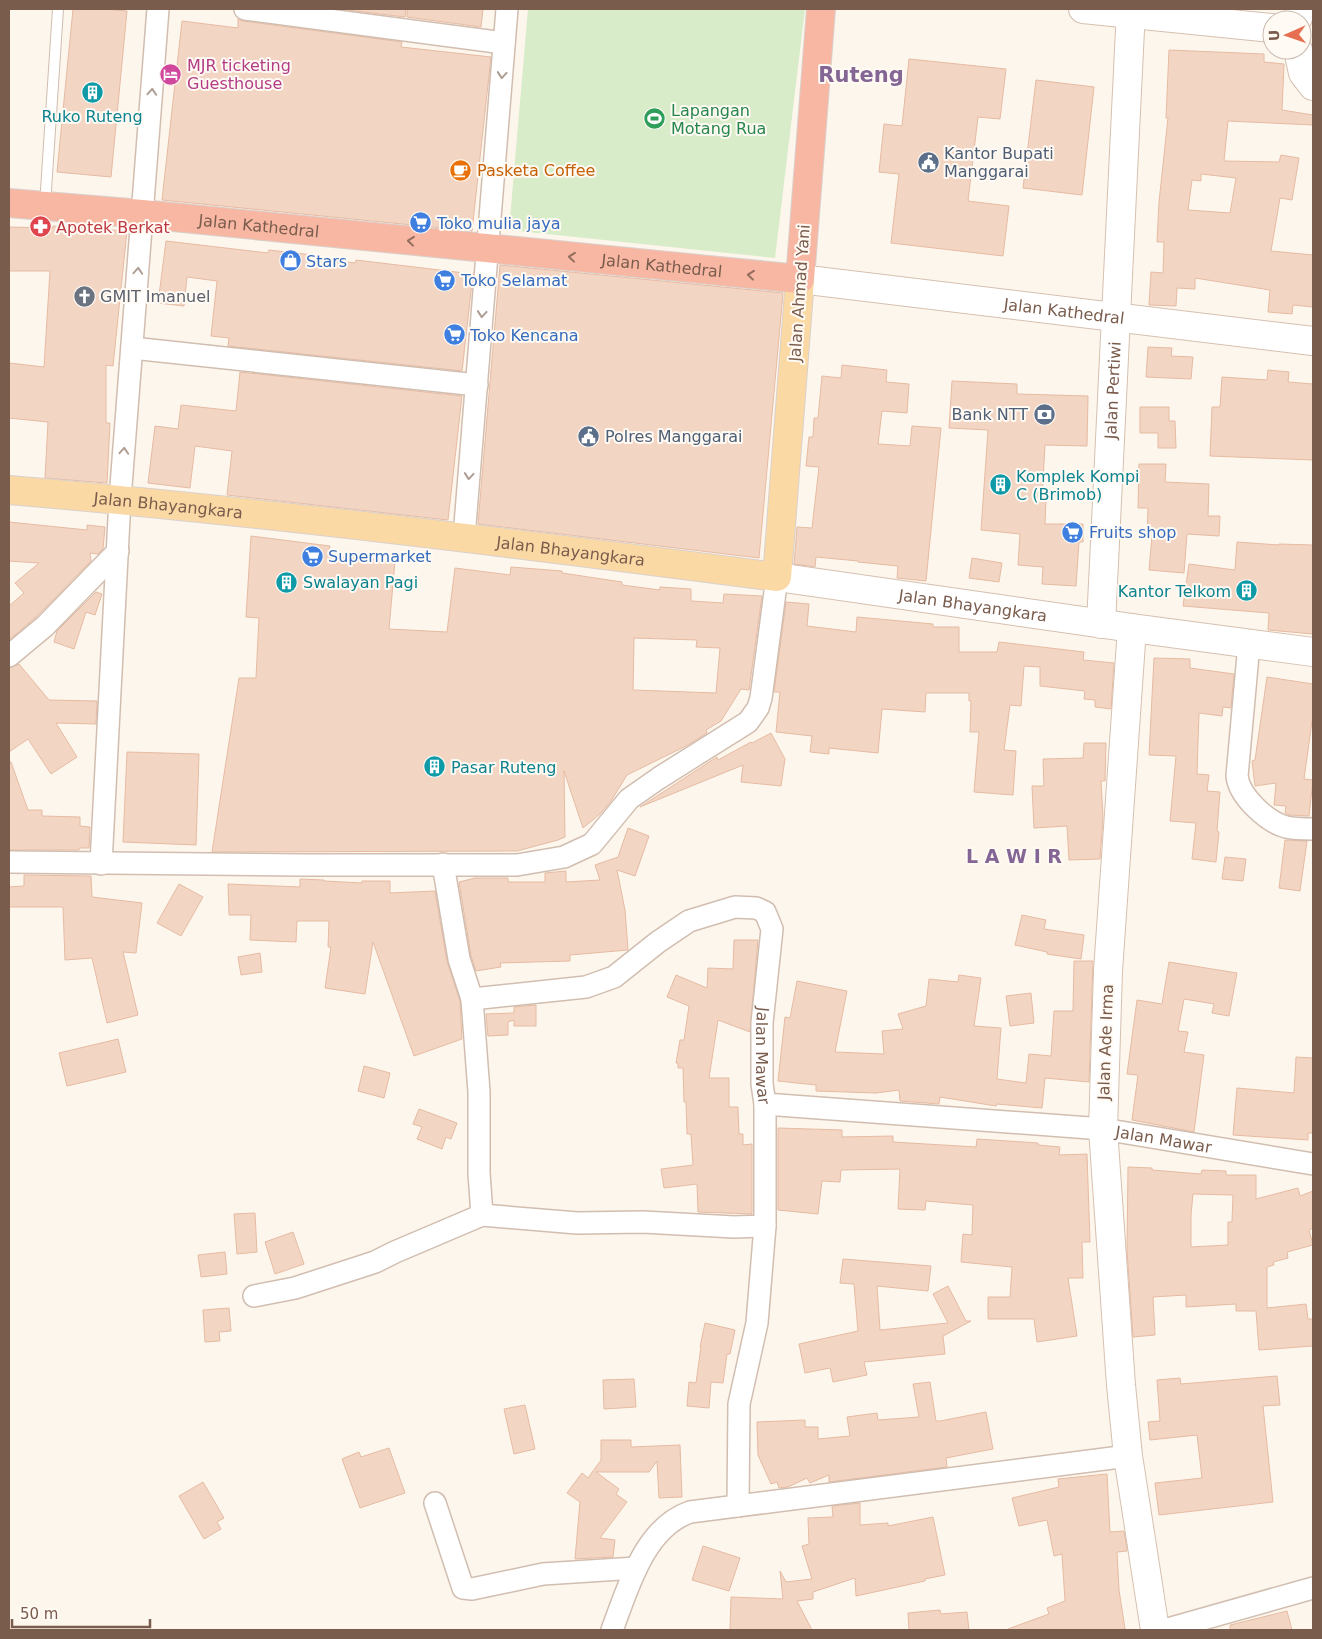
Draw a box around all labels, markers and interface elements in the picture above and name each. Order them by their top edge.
north arrow [1262,10,1312,60]
text: U [1266,29,1282,41]
place label: MJR ticketing Guesthouse [187,56,291,93]
hotel icon: MJR ticketing Guesthouse [159,62,183,86]
district label: Ruteng [818,63,904,87]
one-way arrow [496,71,507,79]
building icon: Ruko Ruteng [80,80,104,104]
one-way arrow [146,88,157,96]
place label: Lapangan Motang Rua [671,101,766,138]
place label: Ruko Ruteng [41,107,143,126]
sports icon: Lapangan Motang Rua [643,107,667,131]
place label: Kantor Bupati Manggarai [944,144,1054,181]
public building icon: Kantor Bupati Manggarai [916,150,940,174]
cafe icon: Pasketa Coffee [449,158,473,182]
place label: Pasketa Coffee [477,161,595,180]
street label: Jalan Kathedral [197,211,320,241]
supermarket icon: Toko mulia jaya [409,211,433,235]
place label: Toko mulia jaya [436,214,560,233]
pharmacy icon: Apotek Berkat [28,215,52,239]
place label: Apotek Berkat [56,218,170,237]
street label: Jalan Ahmad Yani [785,224,814,363]
one-way arrow [406,236,414,247]
shop icon: Stars [278,249,302,273]
street label: Jalan Kathedral [600,250,723,281]
place label: Stars [306,252,347,271]
one-way arrow [568,252,576,263]
one-way arrow [132,267,143,275]
supermarket icon: Toko Selamat [433,268,457,292]
one-way arrow [747,270,755,281]
place label: Toko Selamat [460,271,567,290]
church icon: GMIT Imanuel [72,284,96,308]
place label: GMIT Imanuel [100,287,210,306]
street label: Jalan Kathedral [1002,295,1125,328]
one-way arrow [477,311,488,319]
supermarket icon: Toko Kencana [442,323,466,347]
place label: Toko Kencana [469,326,579,345]
street label: Jalan Pertiwi [1101,341,1125,441]
bank icon: Bank NTT [1032,402,1056,426]
place label: Bank NTT [951,405,1028,424]
public building icon: Polres Manggarai [577,424,601,448]
place label: Polres Manggarai [605,427,743,446]
one-way arrow [118,447,129,455]
place label: Komplek Kompi C (Brimob) [1016,467,1140,504]
one-way arrow [464,473,475,481]
building icon: Komplek Kompi C (Brimob) [988,473,1012,497]
street label: Jalan Bhayangkara [92,489,244,523]
supermarket icon: Fruits shop [1061,520,1085,544]
place label: Fruits shop [1089,523,1176,542]
street label: Jalan Bhayangkara [494,533,646,570]
supermarket icon: Supermarket [300,544,324,568]
place label: Supermarket [328,547,431,566]
building icon: Swalayan Pagi [275,570,299,594]
place label: Swalayan Pagi [303,573,418,592]
building icon: Kantor Telkom [1235,579,1259,603]
place label: Kantor Telkom [1118,582,1231,601]
street label: Jalan Bhayangkara [896,585,1048,626]
building icon: Pasar Ruteng [423,755,447,779]
place label: Pasar Ruteng [451,758,557,777]
district label: L A W I R [966,845,1062,867]
street label: Jalan Ade Irma [1094,984,1117,1101]
street label: Jalan Mawar [752,1005,774,1106]
street label: Jalan Mawar [1113,1122,1214,1157]
scale bar [12,1596,150,1628]
text: 50 m [20,1605,58,1623]

